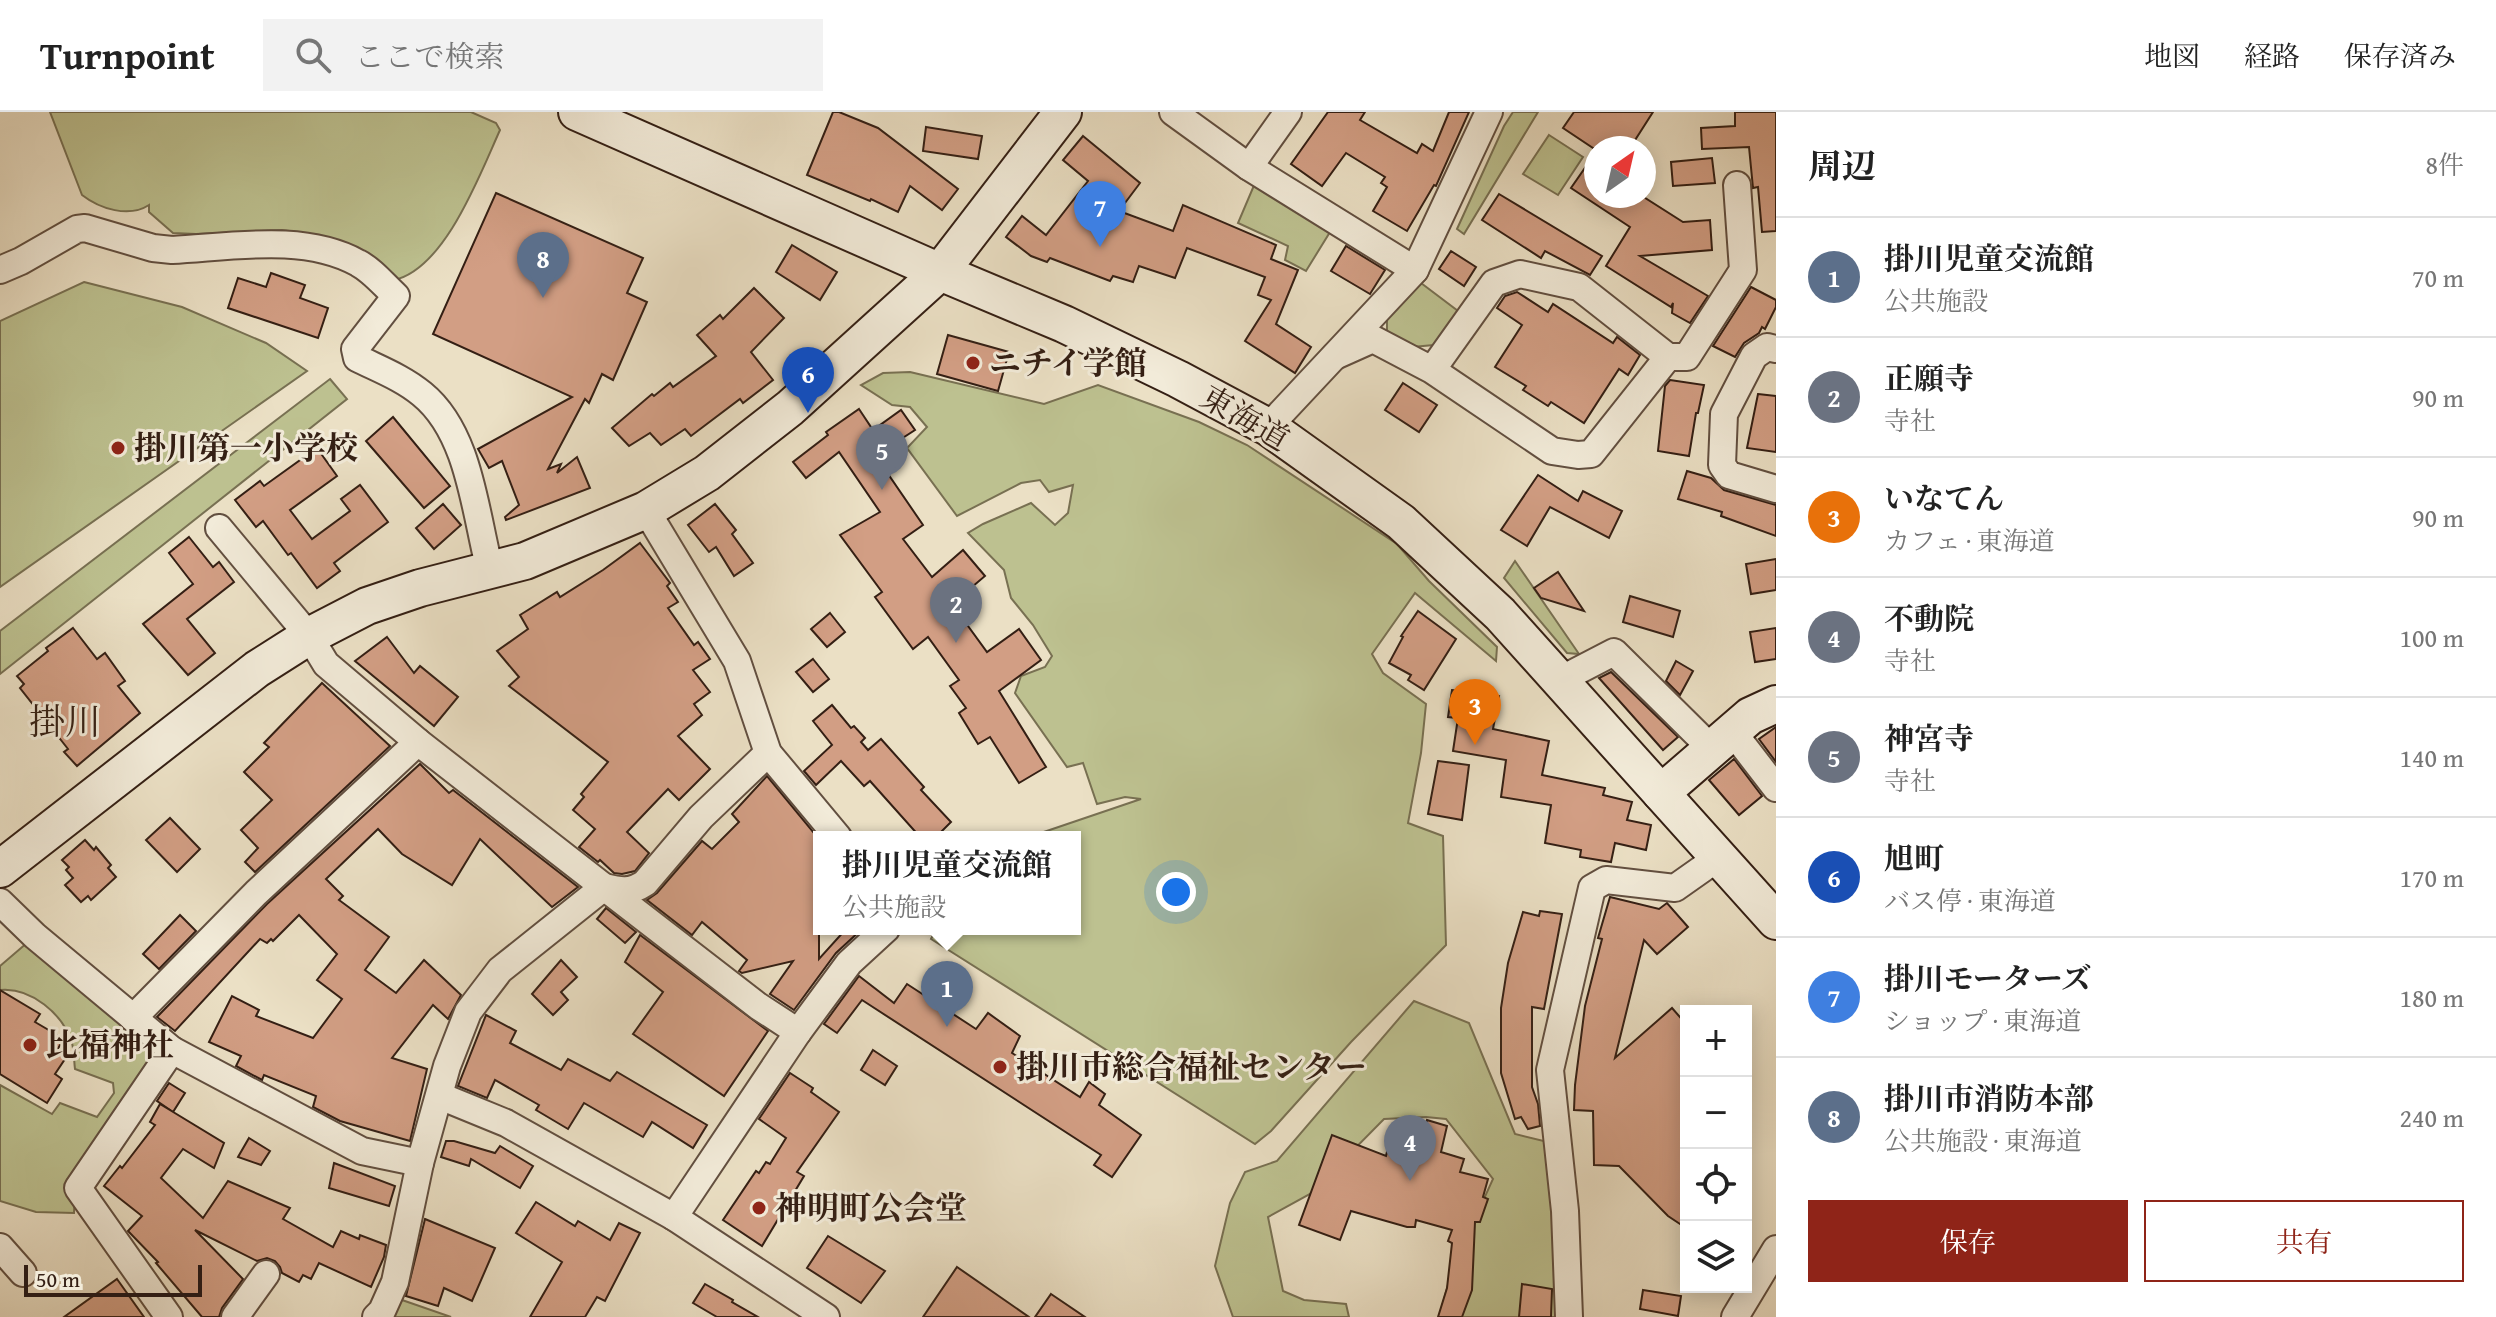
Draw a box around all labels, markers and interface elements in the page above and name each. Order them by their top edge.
search box [263,19,823,91]
text: Turnpoint [40,27,215,83]
icon: search [291,33,335,77]
text: ここで検索 [355,34,505,78]
text: 地図 [2144,35,2200,76]
text: 経路 [2244,35,2300,76]
text: 保存済み [2344,35,2456,76]
north arrow [1584,136,1656,208]
text: 周辺 [1808,141,1876,190]
text: 8件 [2425,145,2464,184]
pin: 7 [1074,181,1126,247]
pin: 8 [517,232,569,298]
text: 掛川児童交流館 [1884,236,2094,280]
text: 1 [1827,258,1841,297]
text: 70 m [2412,258,2464,297]
text: 公共施設 [1884,281,1988,320]
place label: ニチイ学館 [989,339,1147,386]
pin: 6 [782,347,834,413]
marker: ニチイ学館 [964,354,982,372]
text: 正願寺 [1884,356,1974,400]
street label: 東海道 [1192,373,1299,462]
text: 2 [1827,378,1841,417]
text: 90 m [2412,378,2464,417]
text: 寺社 [1884,401,1936,440]
place label: 掛川第一小学校 [134,424,358,471]
pin: 5 [856,424,908,490]
marker: 掛川第一小学校 [109,439,127,457]
text: いなてん [1884,476,2004,520]
text: 3 [1827,498,1841,537]
text: 90 m [2412,498,2464,537]
text: カフェ · 東海道 [1884,521,2054,560]
pin: 2 [930,577,982,643]
text: 不動院 [1884,596,1974,640]
text: 4 [1827,618,1841,657]
text: 100 m [2399,618,2464,657]
text: 寺社 [1884,641,1936,680]
pin: 3 [1449,679,1501,745]
district label: 掛川 [29,694,101,747]
text: 神宮寺 [1884,716,1974,760]
text: 5 [1827,738,1841,777]
text: 140 m [2399,738,2464,777]
text: 寺社 [1884,761,1936,800]
popup [813,831,1081,935]
text: 旭町 [1884,836,1944,880]
text: 掛川児童交流館 [842,842,1052,886]
text: 6 [1827,858,1841,897]
text: 170 m [2399,858,2464,897]
your location [1156,872,1196,912]
text: バス停 · 東海道 [1884,881,2056,920]
text: 公共施設 [842,887,946,926]
text: 掛川モーターズ [1884,956,2091,1000]
pin: 1 [921,961,973,1027]
text: 7 [1827,978,1841,1017]
text: 180 m [2399,978,2464,1017]
text: ショップ · 東海道 [1884,1001,2081,1040]
map controls [1680,1005,1752,1293]
button: + [1680,1005,1752,1077]
place label: 比福神社 [46,1021,174,1068]
marker: 比福神社 [21,1036,39,1054]
place label: 掛川市総合福祉センター [1016,1043,1367,1090]
marker: 掛川市総合福祉センター [991,1058,1009,1076]
text: 掛川市消防本部 [1884,1076,2094,1120]
button: − [1680,1077,1752,1149]
text: 8 [1827,1098,1841,1137]
text: 240 m [2399,1098,2464,1137]
pin: 4 [1384,1115,1436,1181]
text: 公共施設 · 東海道 [1884,1121,2082,1160]
button: locate [1680,1149,1752,1221]
place label: 神明町公会堂 [775,1184,967,1231]
marker: 神明町公会堂 [750,1199,768,1217]
button: 保存 [1808,1200,2128,1282]
button: 共有 [2144,1200,2464,1282]
button: layers [1680,1221,1752,1293]
scale bar [24,1261,202,1297]
text: 50 m [36,1263,80,1295]

